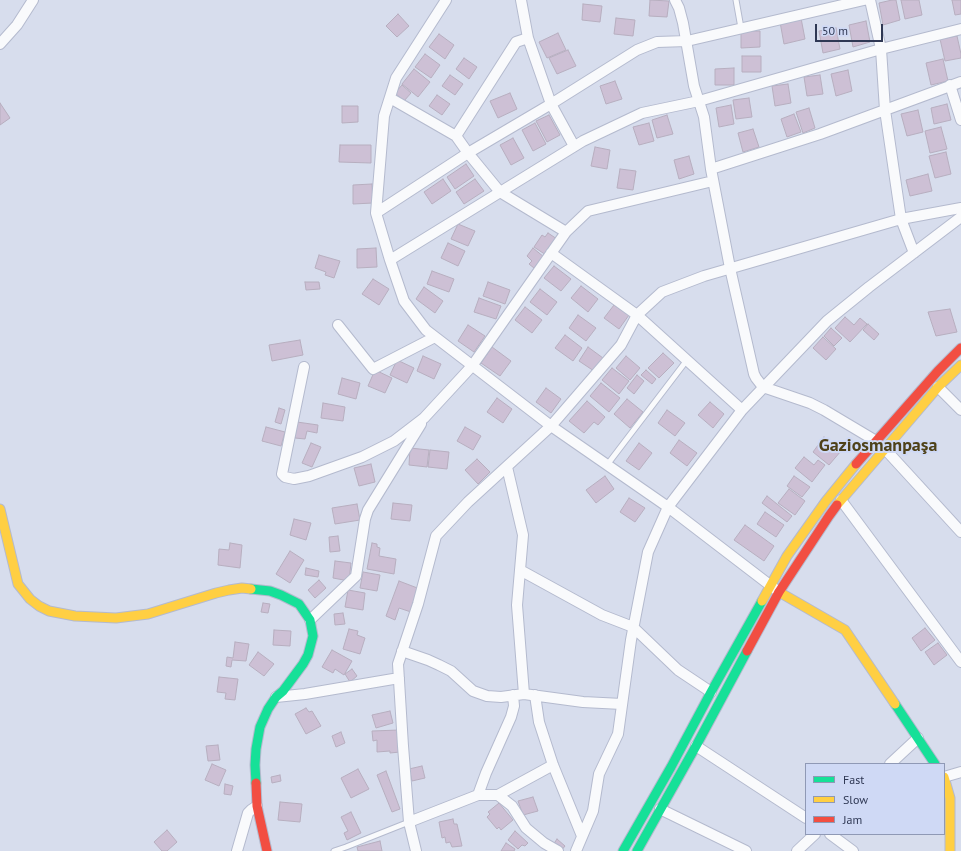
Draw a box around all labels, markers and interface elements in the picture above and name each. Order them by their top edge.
scale bar [817,16,885,42]
text: 50 m [822,23,848,38]
district label: Gaziosmanpaşa [819,435,937,457]
legend [805,763,945,835]
text: Fast [843,772,864,787]
text: Slow [843,792,868,807]
text: Jam [843,812,862,827]

